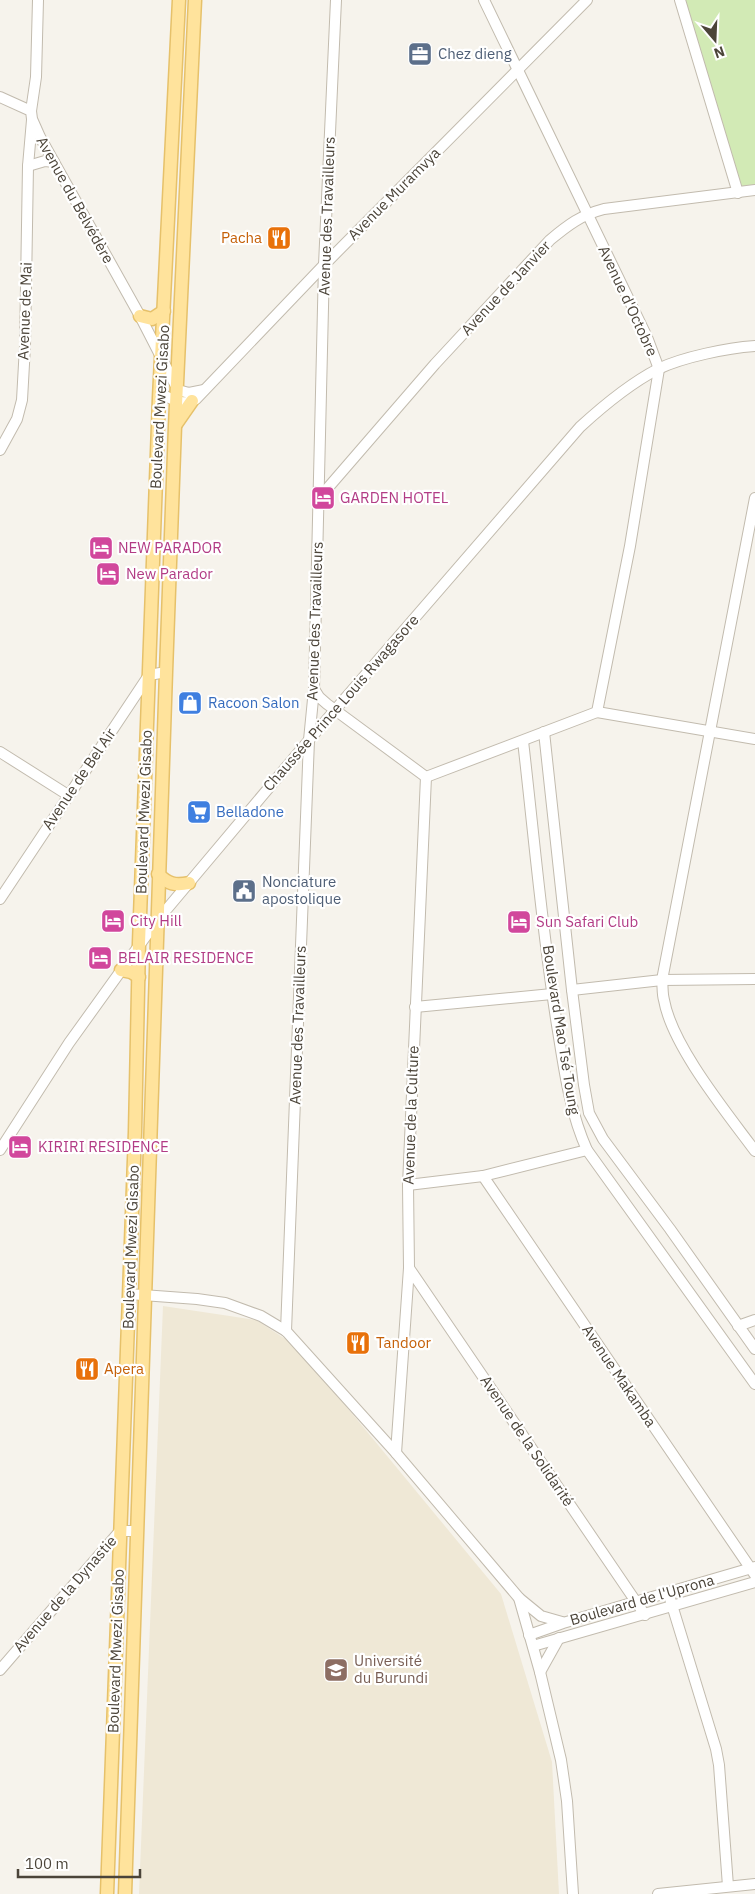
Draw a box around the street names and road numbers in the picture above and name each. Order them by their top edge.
street label: Avenue du Belvédère [33,133,118,267]
street label: Avenue des Travailleurs [314,136,339,296]
street label: Avenue Muramvya [343,143,444,244]
street label: Avenue de Janvier [457,236,555,339]
street label: Avenue d'Octobre [594,242,662,359]
street label: Avenue de Mai [13,262,36,360]
street label: Boulevard Mwezi Gisabo [146,324,173,490]
street label: Avenue des Travailleurs [302,541,327,701]
street label: Chaussée Prince Louis Rwagasore [259,610,423,795]
street label: Avenue de Bel Air [38,724,120,833]
street label: Boulevard Mwezi Gisabo [131,729,156,894]
street label: Boulevard Mao Tsé Toung [539,944,584,1116]
street label: Avenue des Travailleurs [285,945,310,1105]
street label: Avenue de la Culture [399,1045,422,1185]
street label: Boulevard Mwezi Gisabo [118,1164,143,1329]
street label: Avenue Makamba [578,1321,661,1431]
street label: Avenue de la Solidarité [476,1372,578,1510]
street label: Avenue de la Dynastie [9,1531,120,1656]
street label: Boulevard Mwezi Gisabo [103,1568,128,1733]
street label: Boulevard de l'Uprona [568,1570,716,1629]

